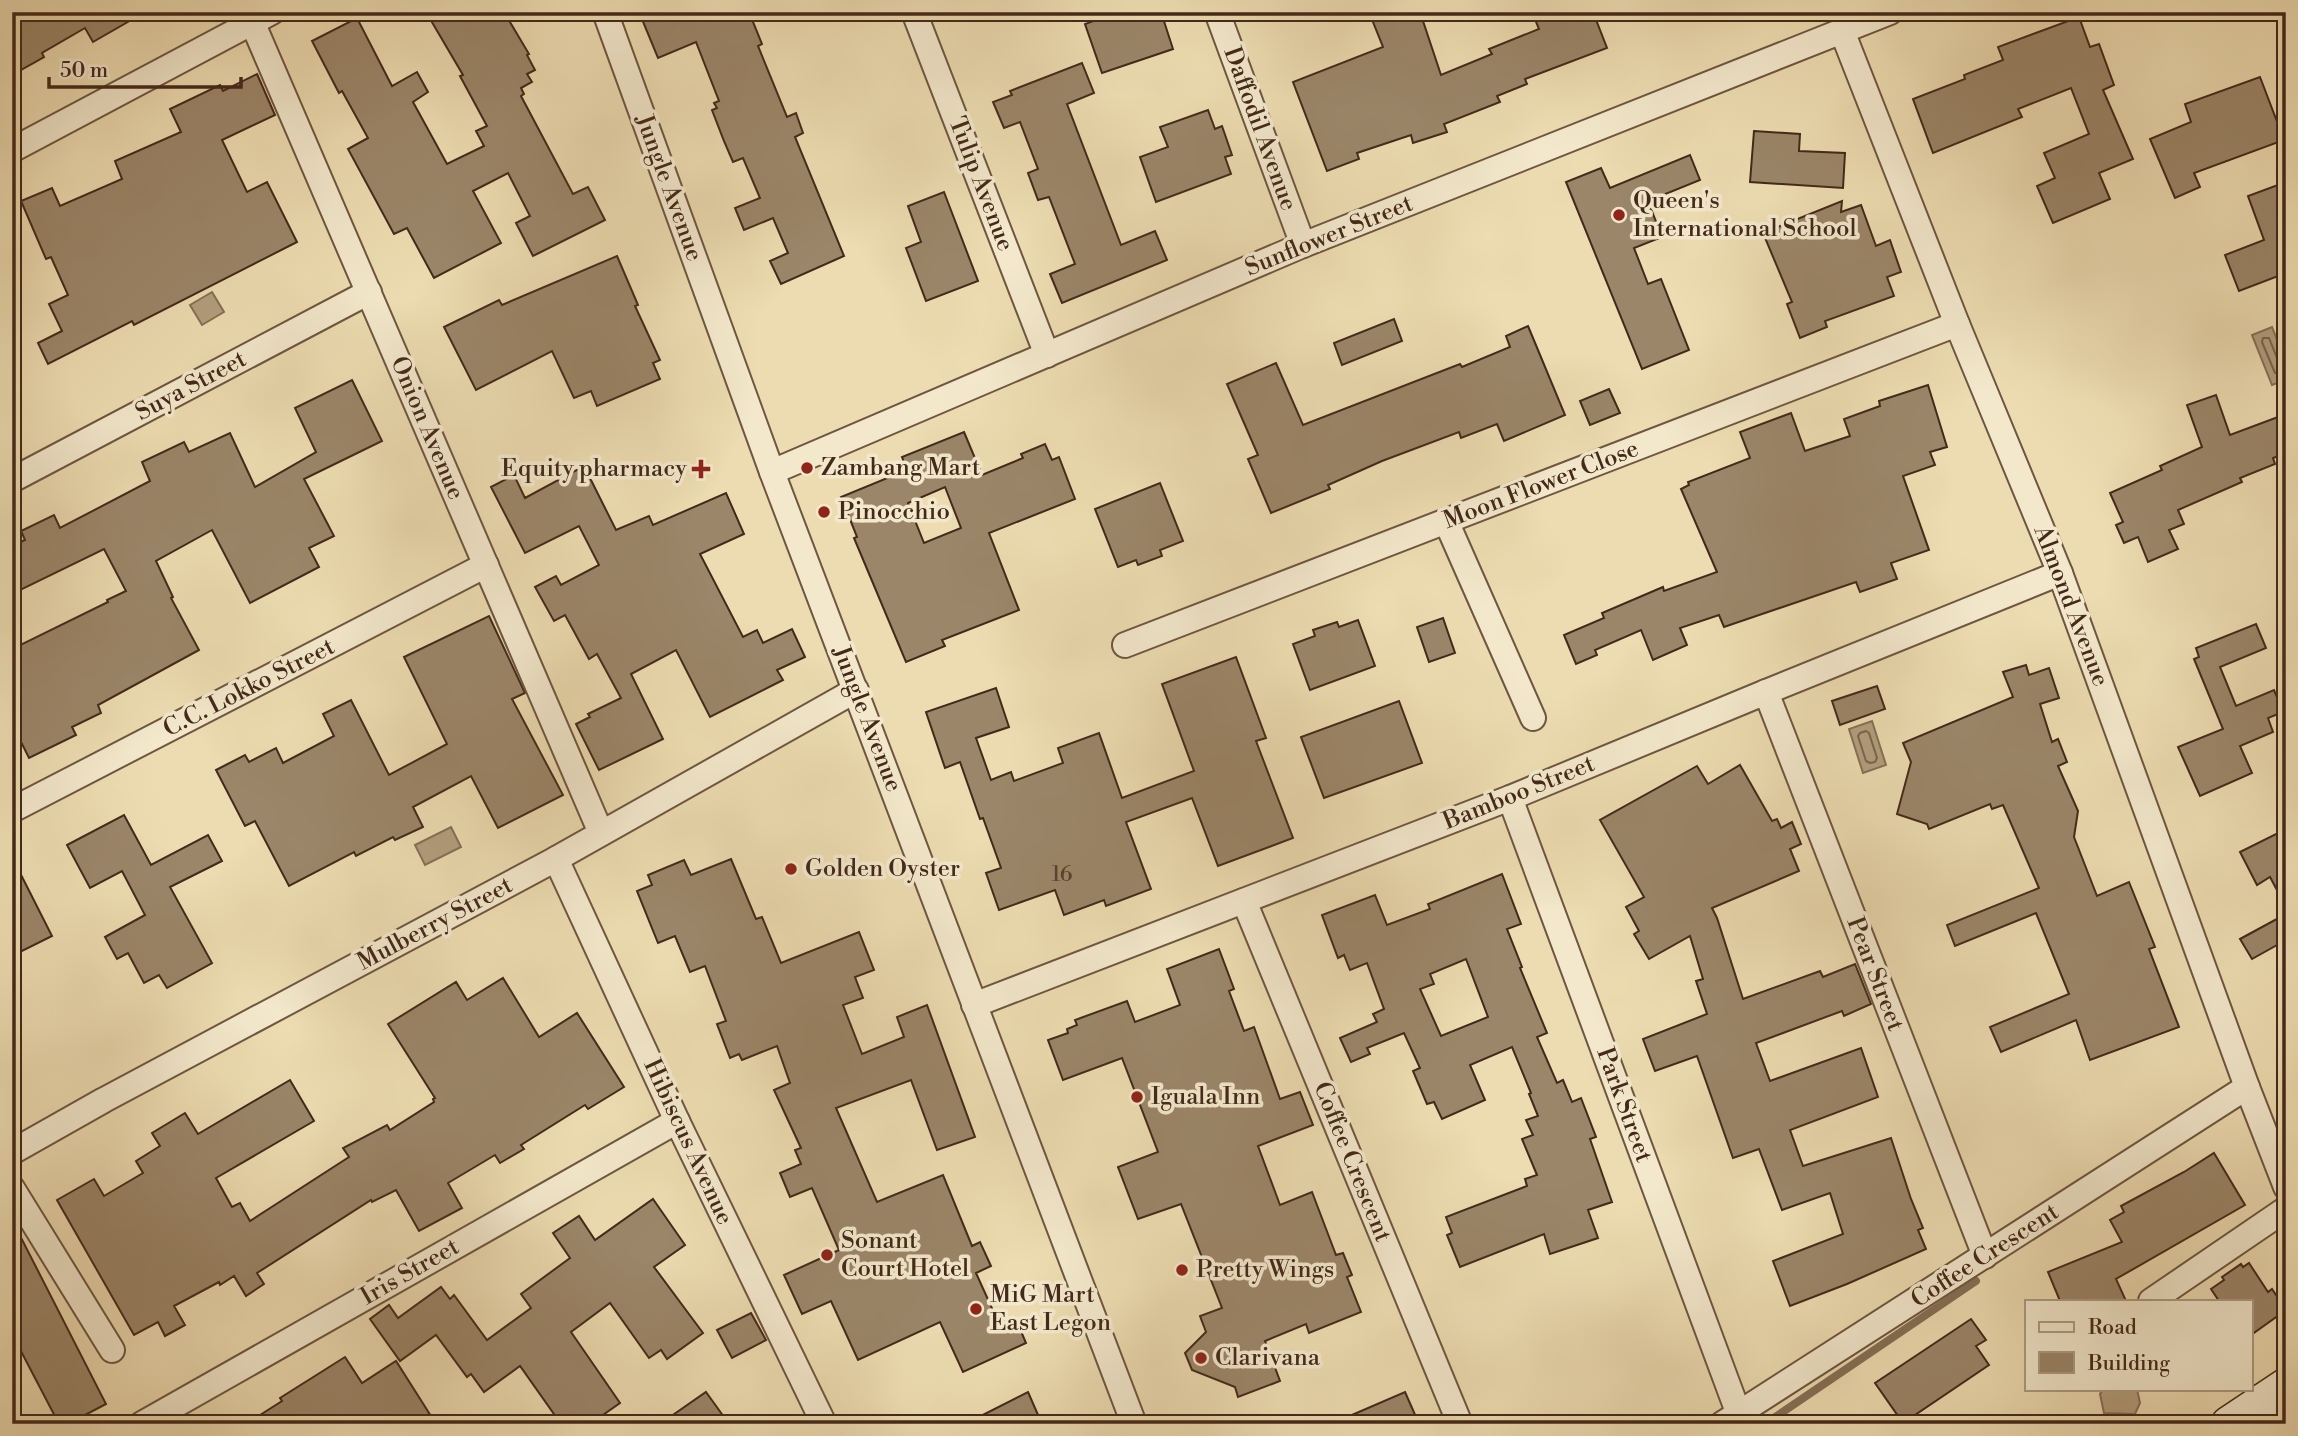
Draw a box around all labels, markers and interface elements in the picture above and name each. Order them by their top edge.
street label: Daffodil Avenue [1216,43,1304,215]
scale bar [49,46,242,90]
text: 50 m [60,58,108,84]
street label: Jungle Avenue [628,110,709,265]
street label: Tulip Avenue [942,113,1020,255]
place label: Queen's International School [1633,186,1857,244]
street label: Sunflower Street [1241,189,1418,283]
marker: Queen's International School [1611,207,1627,223]
street label: Suya Street [130,344,252,428]
street label: Onion Avenue [383,352,471,504]
street label: Moon Flower Close [1439,434,1643,536]
place label: Zambang Mart [821,453,981,483]
place label: Equity pharmacy [501,454,687,484]
marker: Zambang Mart [799,460,815,476]
marker: Equity pharmacy [693,461,709,477]
place label: Pinocchio [838,497,950,527]
marker: Pinocchio [816,504,832,520]
street label: Almond Avenue [2026,520,2115,691]
street label: C.C. Lokko Street [158,632,340,744]
street label: Jungle Avenue [825,641,909,796]
street label: Bamboo Street [1438,749,1600,837]
place label: Golden Oyster [805,854,960,884]
marker: Golden Oyster [783,861,799,877]
house number: 16 [1051,862,1073,888]
street label: Mulberry Street [352,870,518,978]
street label: Pear Street [1840,913,1911,1036]
street label: Park Street [1589,1043,1659,1167]
street label: Hibiscus Avenue [636,1054,740,1230]
street label: Coffee Crescent [1306,1078,1398,1247]
place label: Iguala Inn [1151,1082,1260,1112]
marker: Iguala Inn [1129,1089,1145,1105]
street label: Coffee Crescent [1905,1197,2065,1315]
place label: Sonant Court Hotel [841,1226,969,1284]
street label: Iris Street [356,1232,465,1312]
marker: Sonant Court Hotel [819,1247,835,1263]
place label: Pretty Wings [1196,1255,1334,1285]
marker: Pretty Wings [1174,1262,1190,1278]
place label: MiG Mart East Legon [990,1280,1111,1338]
legend [2025,1300,2252,1390]
marker: MiG Mart East Legon [968,1301,984,1317]
text: Road [2088,1315,2137,1341]
place label: Clarivana [1215,1343,1321,1373]
marker: Clarivana [1193,1350,1209,1366]
text: Building [2087,1351,2170,1377]

